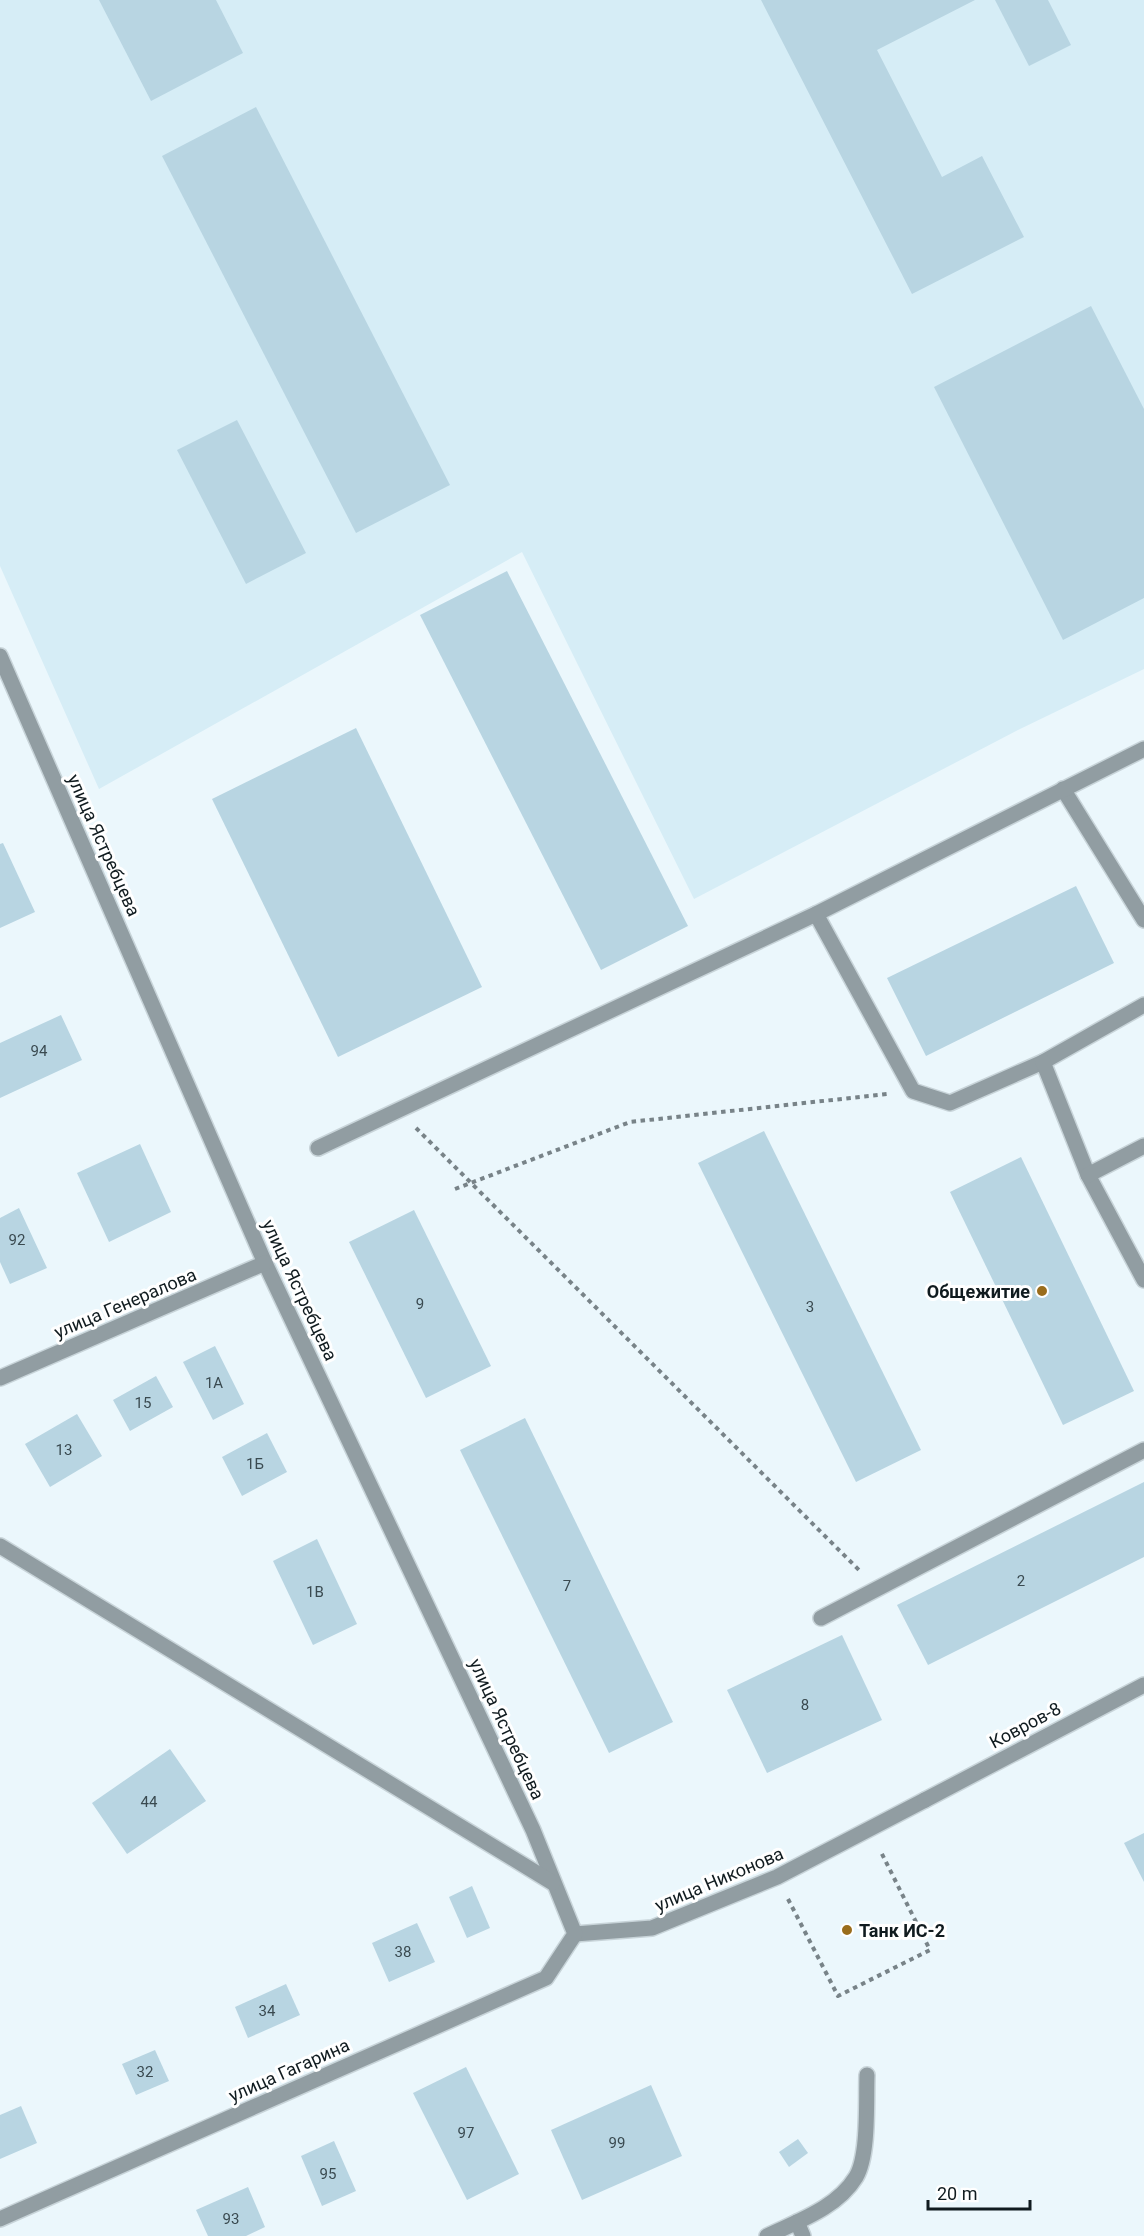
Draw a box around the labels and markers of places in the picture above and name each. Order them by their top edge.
place label: Общежитие [927,1281,1030,1302]
marker: Общежитие [1035,1284,1049,1298]
place label: Танк ИС-2 [859,1920,945,1941]
marker: Танк ИС-2 [840,1923,854,1937]

